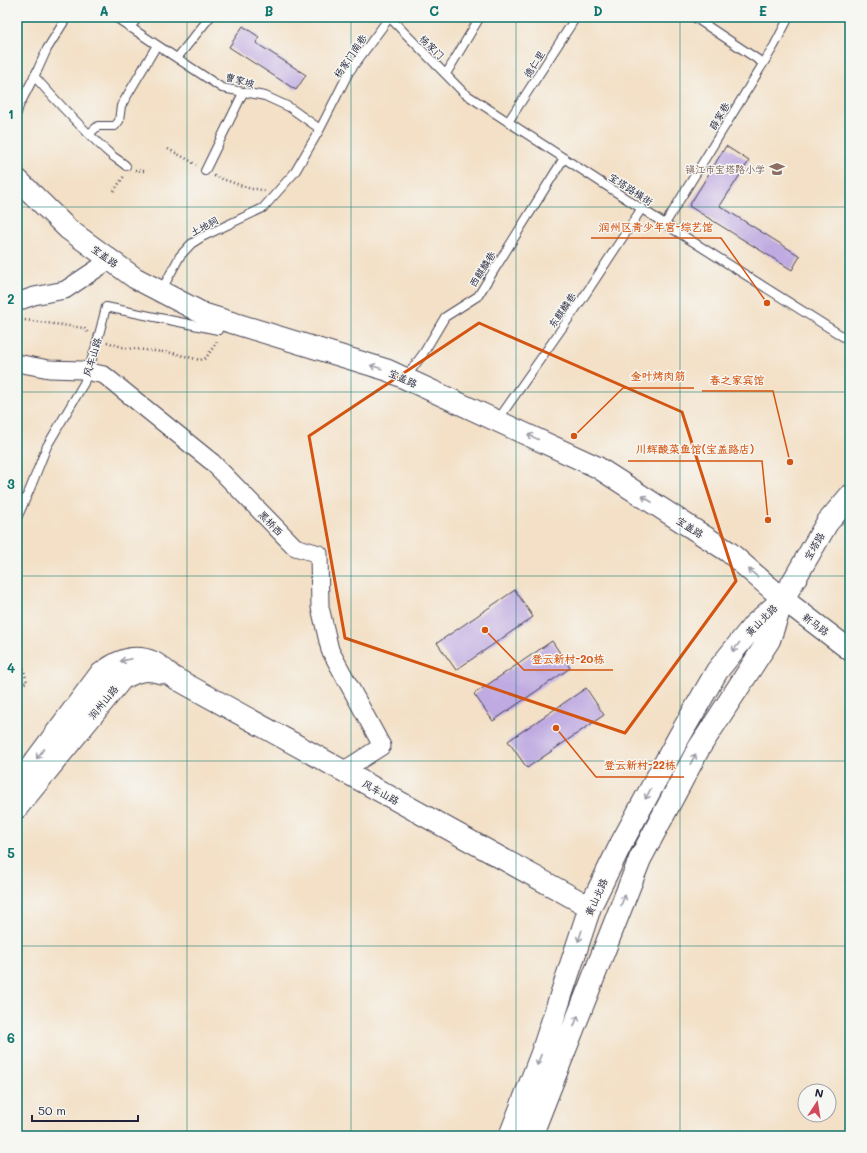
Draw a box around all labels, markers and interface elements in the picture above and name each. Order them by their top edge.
text: A [99,2,109,19]
text: B [265,2,274,19]
text: C [429,2,439,19]
text: D [593,2,603,19]
text: E [759,2,767,19]
street label: 杨家门南巷 [330,31,370,81]
street label: 杨家门 [416,31,448,63]
street label: 德仁里 [520,48,548,80]
street label: 曹家坡 [224,69,256,91]
street label: 薛家巷 [705,99,733,132]
text: 1 [8,105,14,122]
school or university icon: 镇江市宝塔路小学 [768,160,786,178]
place label: 镇江市宝塔路小学 [685,162,765,176]
street label: 宝塔路横街 [606,170,656,208]
street label: 土地祠 [187,213,221,239]
callout: 润州区青少年宫-综艺馆 [591,215,721,238]
text: 润州区青少年宫-综艺馆 [599,219,713,234]
street label: 宝盖路 [89,242,121,270]
street label: 西麒麟巷 [465,247,499,290]
street label: 东麒麟巷 [545,289,580,330]
text: 2 [7,290,15,307]
street label: 风车山路 [79,336,105,378]
one-way arrow [369,363,382,370]
callout: 金叶烤肉筋 [623,365,694,388]
street label: 宝盖路 [386,366,420,390]
text: 金叶烤肉筋 [631,368,686,383]
callout: 春之家宾馆 [702,368,773,391]
text: 春之家宾馆 [710,372,765,387]
one-way arrow [527,433,539,440]
callout: 川辉酸菜鱼馆(宝盖路店) [628,438,762,461]
text: 川辉酸菜鱼馆(宝盖路店) [636,441,754,456]
text: 3 [7,475,15,492]
one-way arrow [641,495,652,503]
street label: 黑桥西 [256,507,286,539]
street label: 宝盖路 [674,513,706,541]
street label: 宝塔路 [800,530,828,562]
one-way arrow [748,569,758,578]
street label: 黄山北路 [742,601,780,639]
street label: 新马路 [800,609,832,639]
one-way arrow [732,641,741,652]
callout: 登云新村-20栋 [524,647,613,670]
text: 登云新村-20栋 [532,651,604,666]
one-way arrow [120,657,133,665]
text: 4 [7,659,15,676]
street label: 润州山路 [85,682,121,722]
one-way arrow [36,749,44,760]
one-way arrow [690,753,697,765]
callout: 登云新村-22栋 [596,754,684,777]
text: 登云新村-22栋 [604,757,676,772]
street label: 风车山路 [360,776,402,808]
one-way arrow [644,788,651,800]
text: 5 [7,844,15,861]
street label: 黄山北路 [581,876,611,918]
one-way arrow [620,895,628,907]
one-way arrow [576,930,583,943]
one-way arrow [572,1016,580,1028]
text: 6 [7,1029,15,1046]
one-way arrow [534,1053,542,1065]
north arrow [797,1083,837,1123]
text: N [814,1085,825,1101]
scale bar [32,1097,138,1123]
text: 50 m [38,1102,66,1118]

